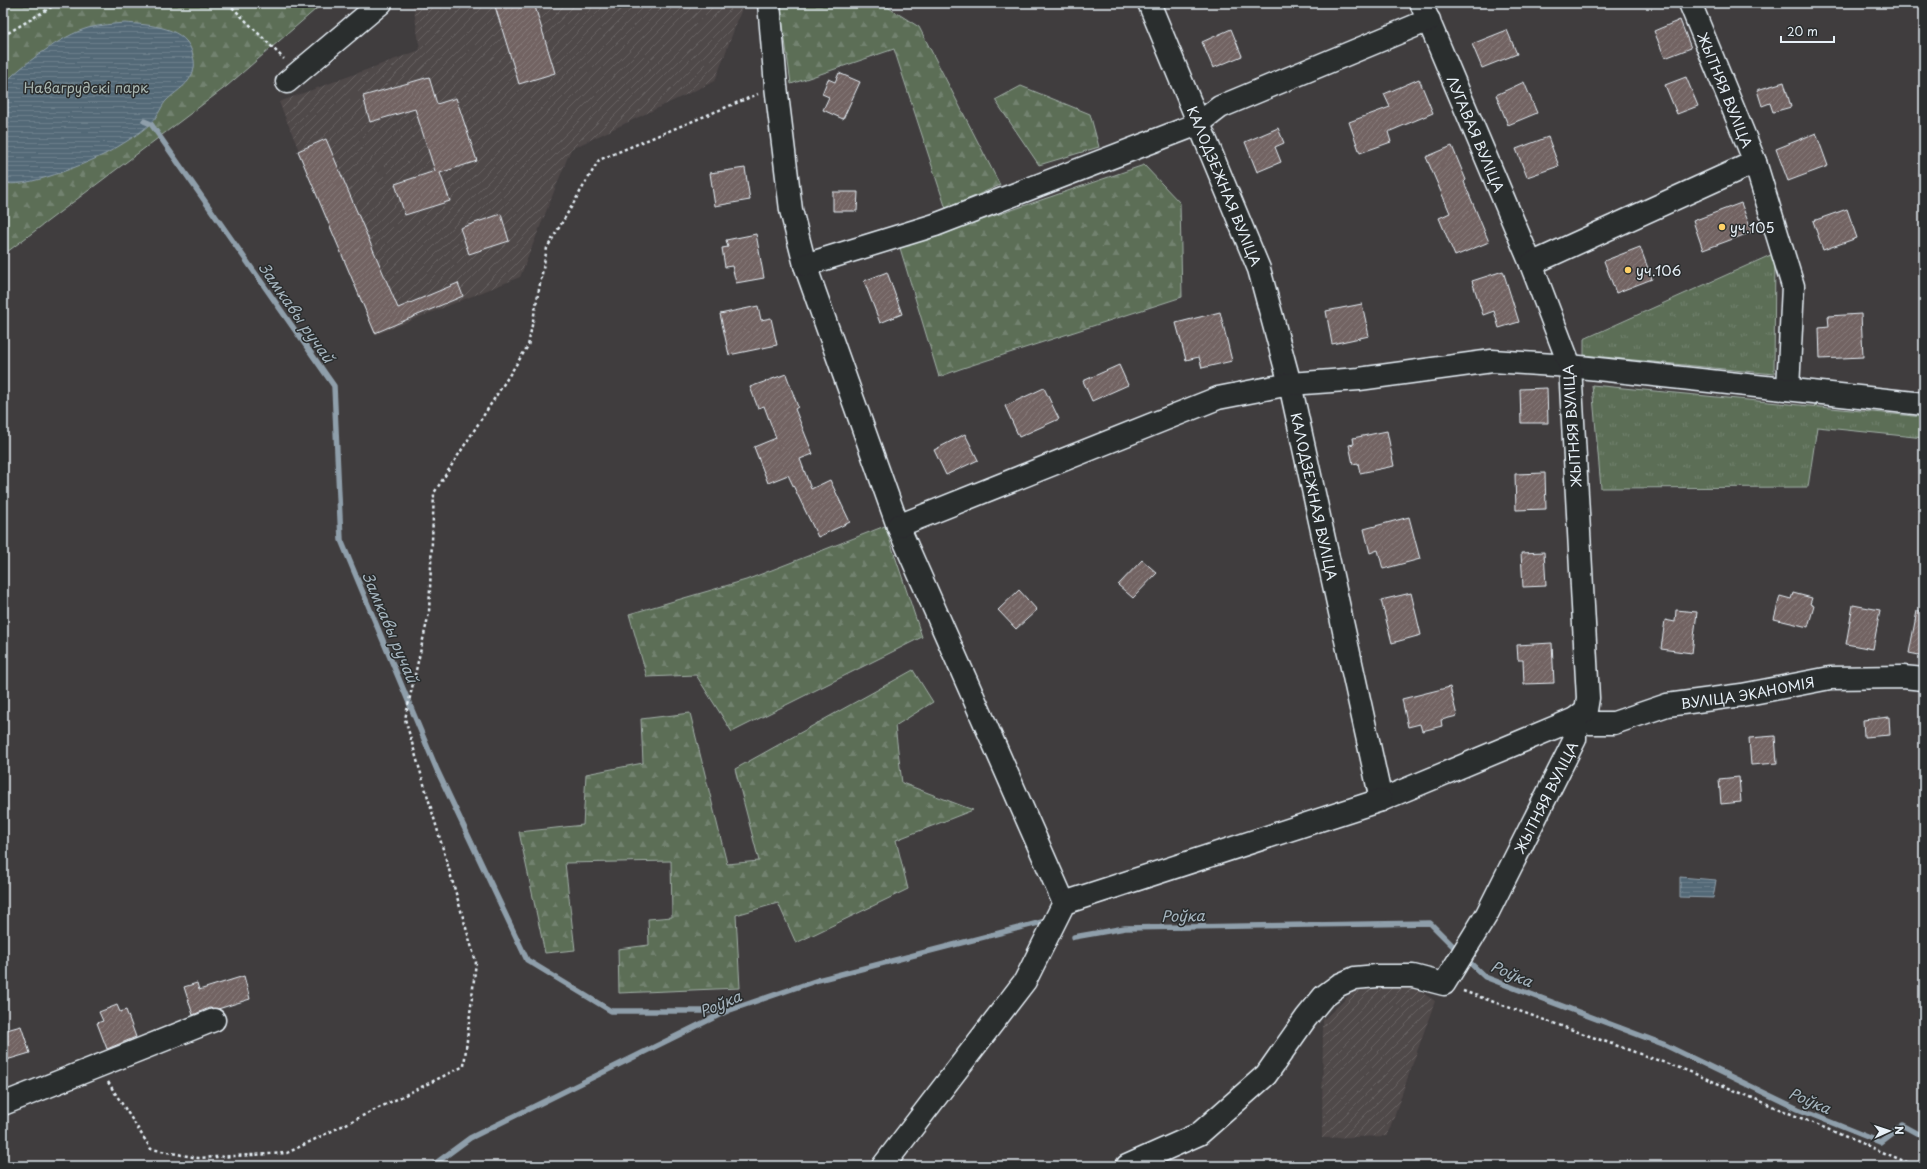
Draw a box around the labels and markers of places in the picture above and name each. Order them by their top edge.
place label: уч.105 [1730,217,1774,238]
marker: уч.105 [1717,222,1727,232]
place label: уч.106 [1636,260,1682,281]
marker: уч.106 [1623,265,1633,275]

